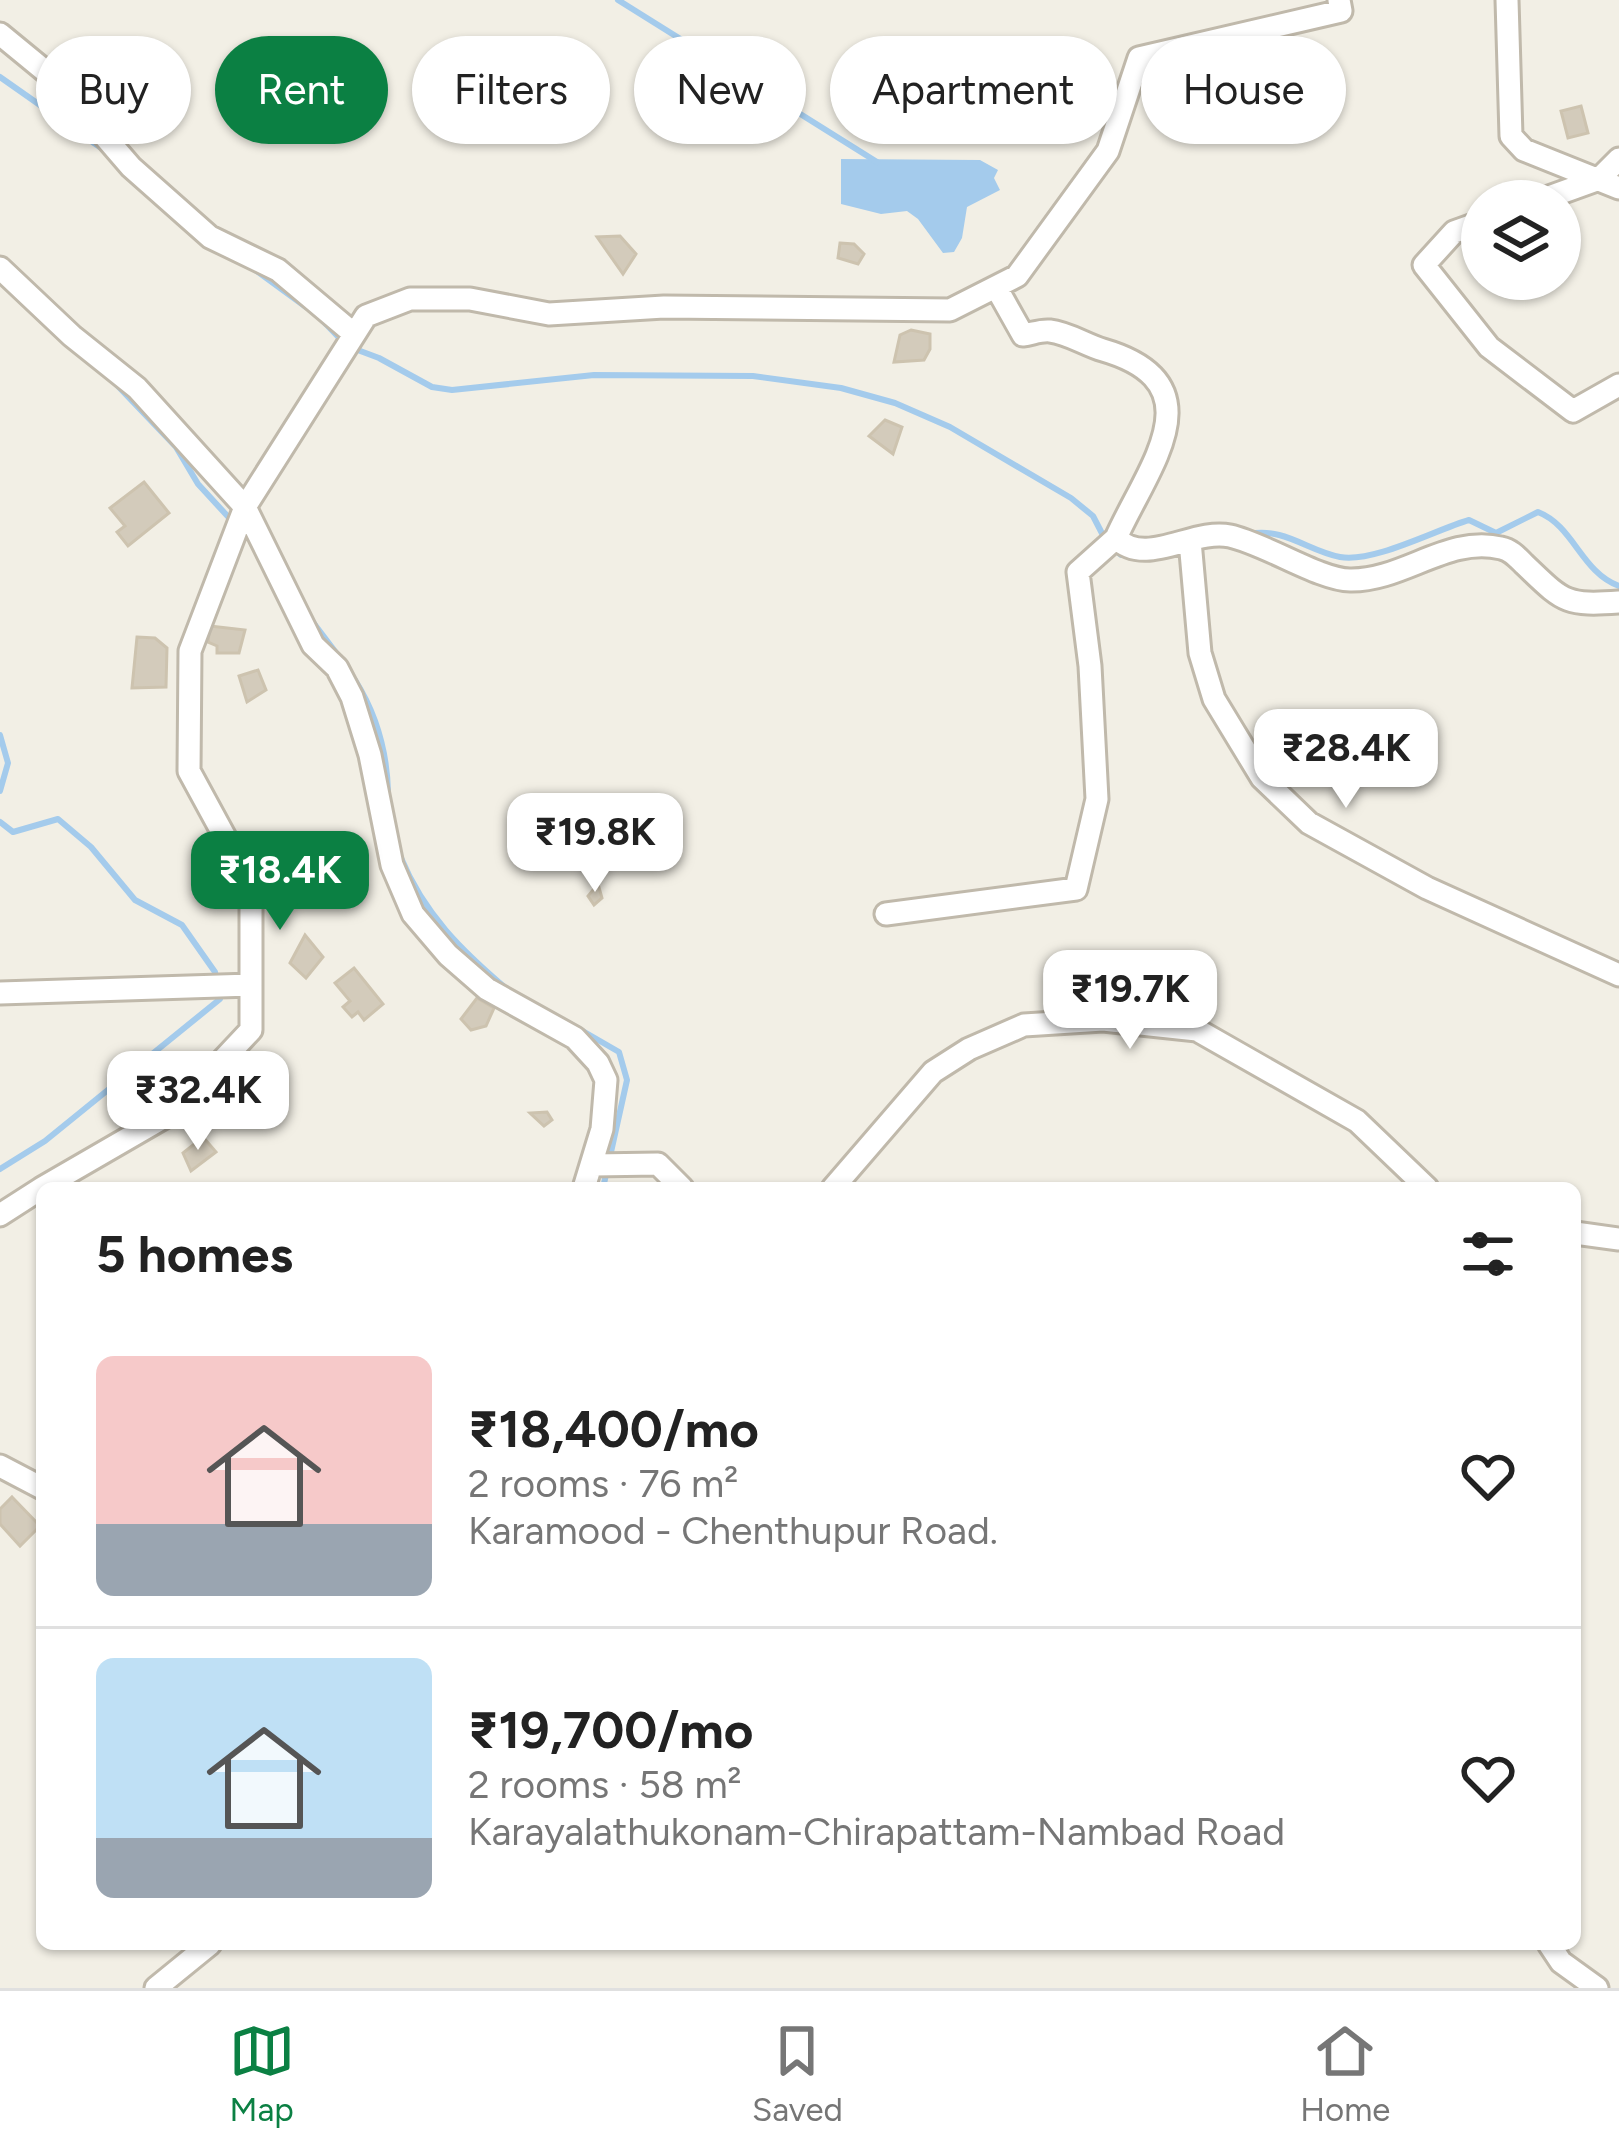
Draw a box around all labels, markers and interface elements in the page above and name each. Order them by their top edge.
chip: Buy [36,36,191,144]
chip: Rent [215,36,388,144]
chip: Filters [412,36,610,144]
chip: New [634,36,806,144]
chip: Apartment [830,36,1117,144]
chip: House [1141,36,1346,144]
map controls [1461,180,1581,300]
button: layers [1461,180,1581,300]
pin: ₹28.4K [1248,709,1444,811]
text: ₹28.4K [1281,724,1411,771]
pin: ₹19.8K [497,793,693,895]
text: ₹19.8K [534,808,656,855]
pin: ₹18.4K [182,831,378,933]
text: ₹18.4K [218,846,342,893]
pin: ₹19.7K [1032,950,1228,1052]
text: ₹19.7K [1070,965,1190,1012]
pin: ₹32.4K [100,1051,296,1153]
text: ₹32.4K [134,1066,262,1113]
icon: filters [1455,1221,1521,1287]
text: 5 homes [96,1224,293,1285]
text: ₹18,400/mo [468,1399,759,1460]
icon: home [192,1404,336,1548]
icon: heart [1455,1443,1521,1509]
text: 2 rooms · 76 m² [468,1460,738,1507]
text: Karamood - Chenthupur Road. [468,1507,998,1554]
text: ₹19,700/mo [468,1700,753,1761]
icon: home [192,1706,336,1850]
icon: heart [1455,1745,1521,1811]
text: 2 rooms · 58 m² [468,1761,742,1808]
text: Karayalathukonam-Chirapattam-Nambad Road [468,1808,1285,1855]
tab: Map [229,2018,295,2129]
tab: Saved [752,2018,843,2129]
tab: Home [1300,2018,1390,2129]

